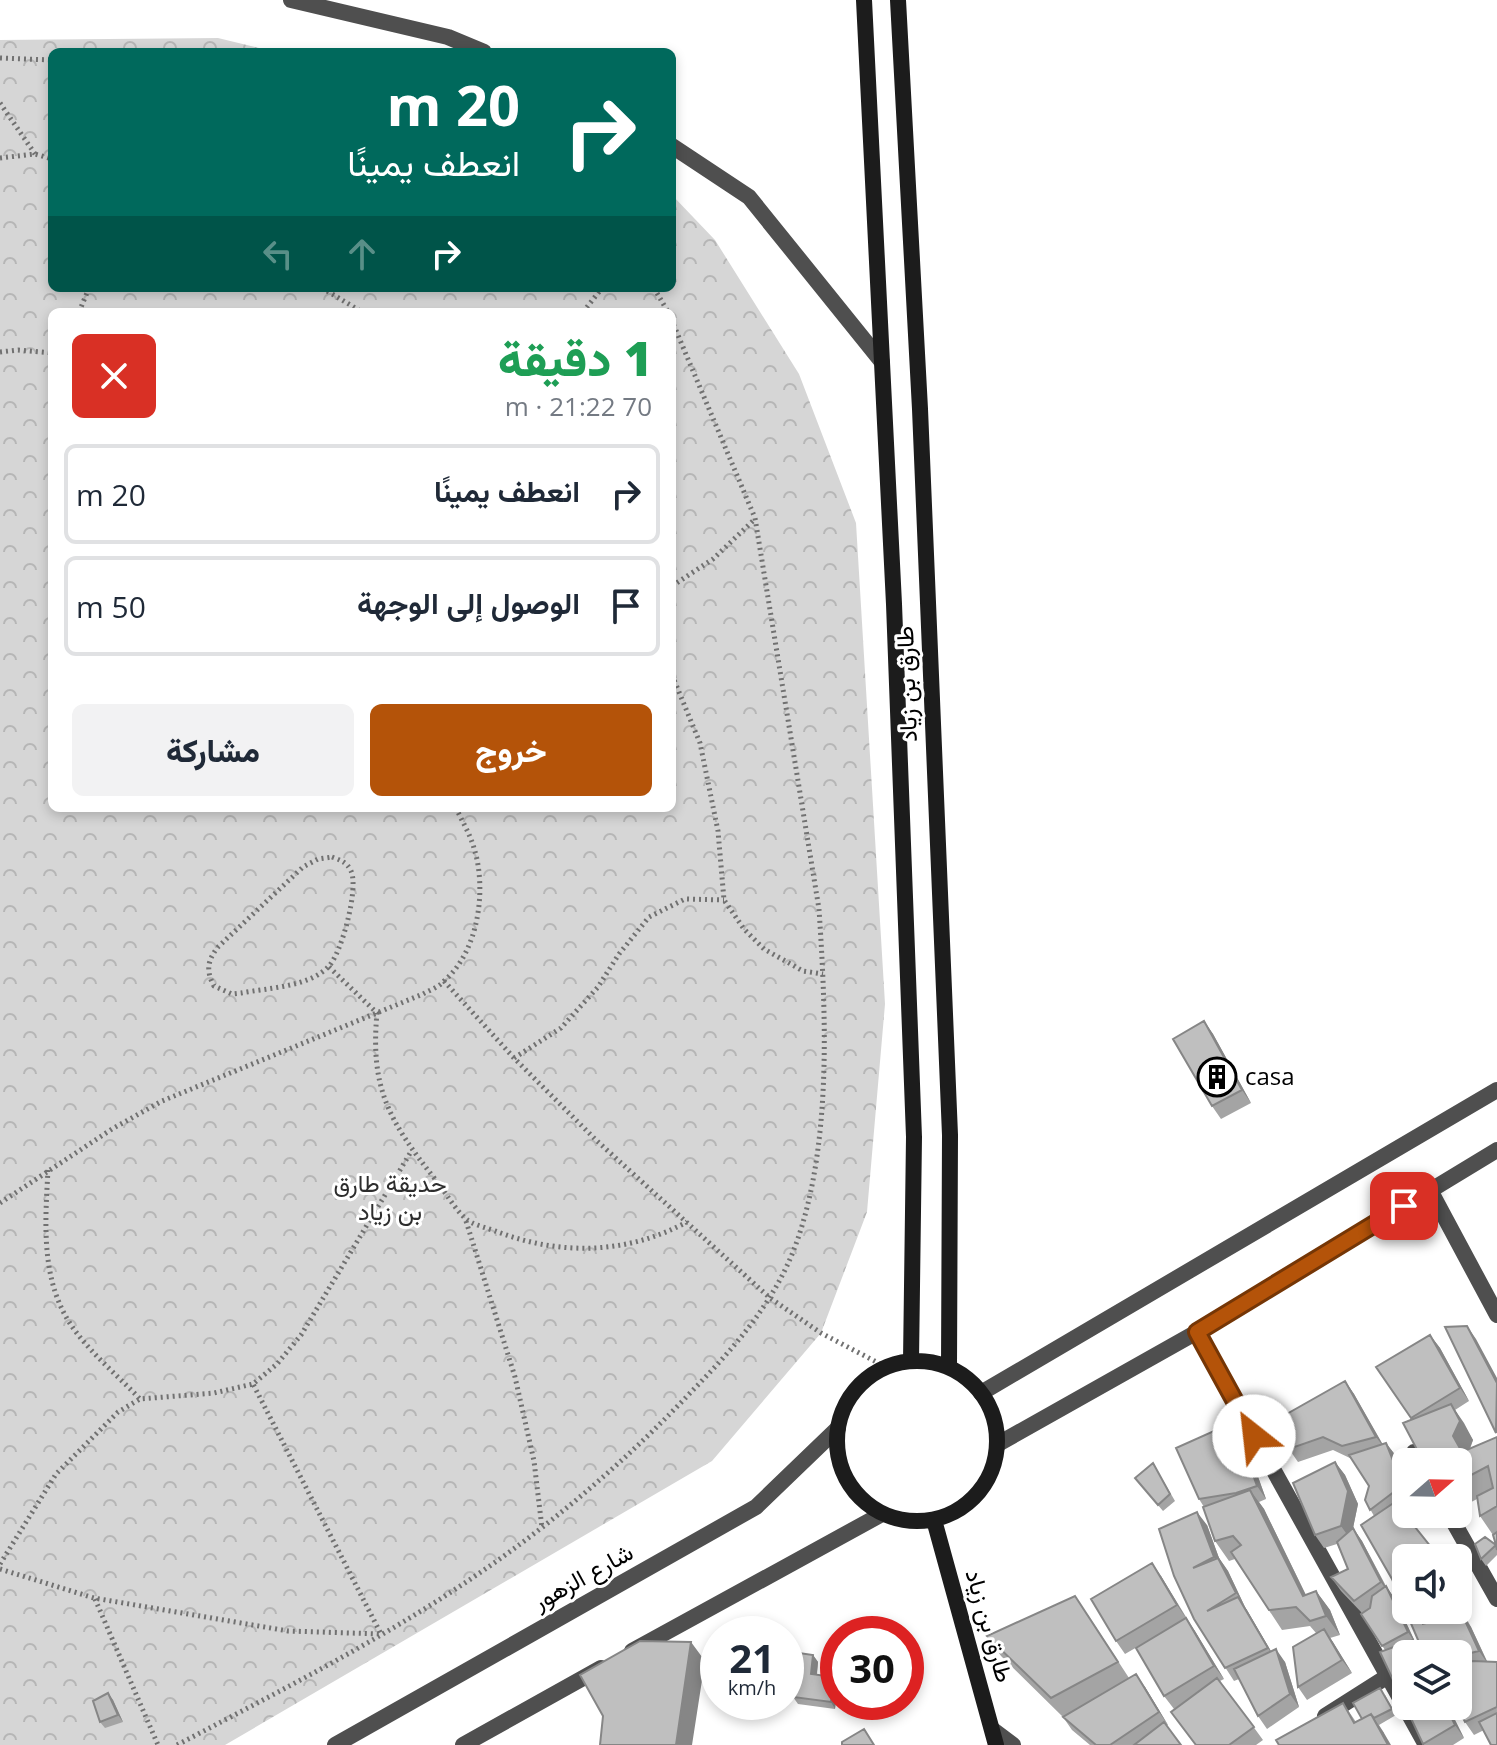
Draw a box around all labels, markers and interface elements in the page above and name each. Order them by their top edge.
text: 20 m [386,66,520,142]
icon: right [548,80,652,184]
text: انعطف يمينًا [347,138,520,187]
icon: left [256,232,300,276]
icon: ahead [340,232,384,276]
icon: right [424,232,468,276]
text: 1 دقيقة [498,325,652,390]
button: close [72,334,156,418]
text: 70 m · 21:22 [505,388,652,424]
text: انعطف يمينًا [434,470,580,511]
icon: right [604,472,648,516]
text: 20 m [76,474,146,515]
text: الوصول إلى الوجهة [357,582,580,623]
icon: arrive [604,584,648,628]
text: 50 m [76,586,146,627]
street label: طارق بن زياد [887,625,924,743]
button: مشاركة [72,704,354,796]
button: خروج [370,704,652,796]
building icon: casa [1196,1056,1238,1098]
place label: casa [1245,1059,1295,1092]
park label: حديقة طارق بن زياد [334,1166,446,1227]
pin [1370,1172,1438,1240]
icon: arrive [1382,1184,1426,1228]
position arrow [1212,1394,1296,1478]
north arrow [1392,1448,1472,1528]
map controls [1392,1448,1472,1720]
street label: شارع الزهور [525,1535,639,1618]
button: sound [1392,1544,1472,1624]
street label: طارق بن زياد [959,1565,1022,1686]
speed limit sign: 30 [820,1616,924,1720]
text: 21 [729,1630,775,1685]
button: layers [1392,1640,1472,1720]
text: km/h [728,1674,776,1701]

